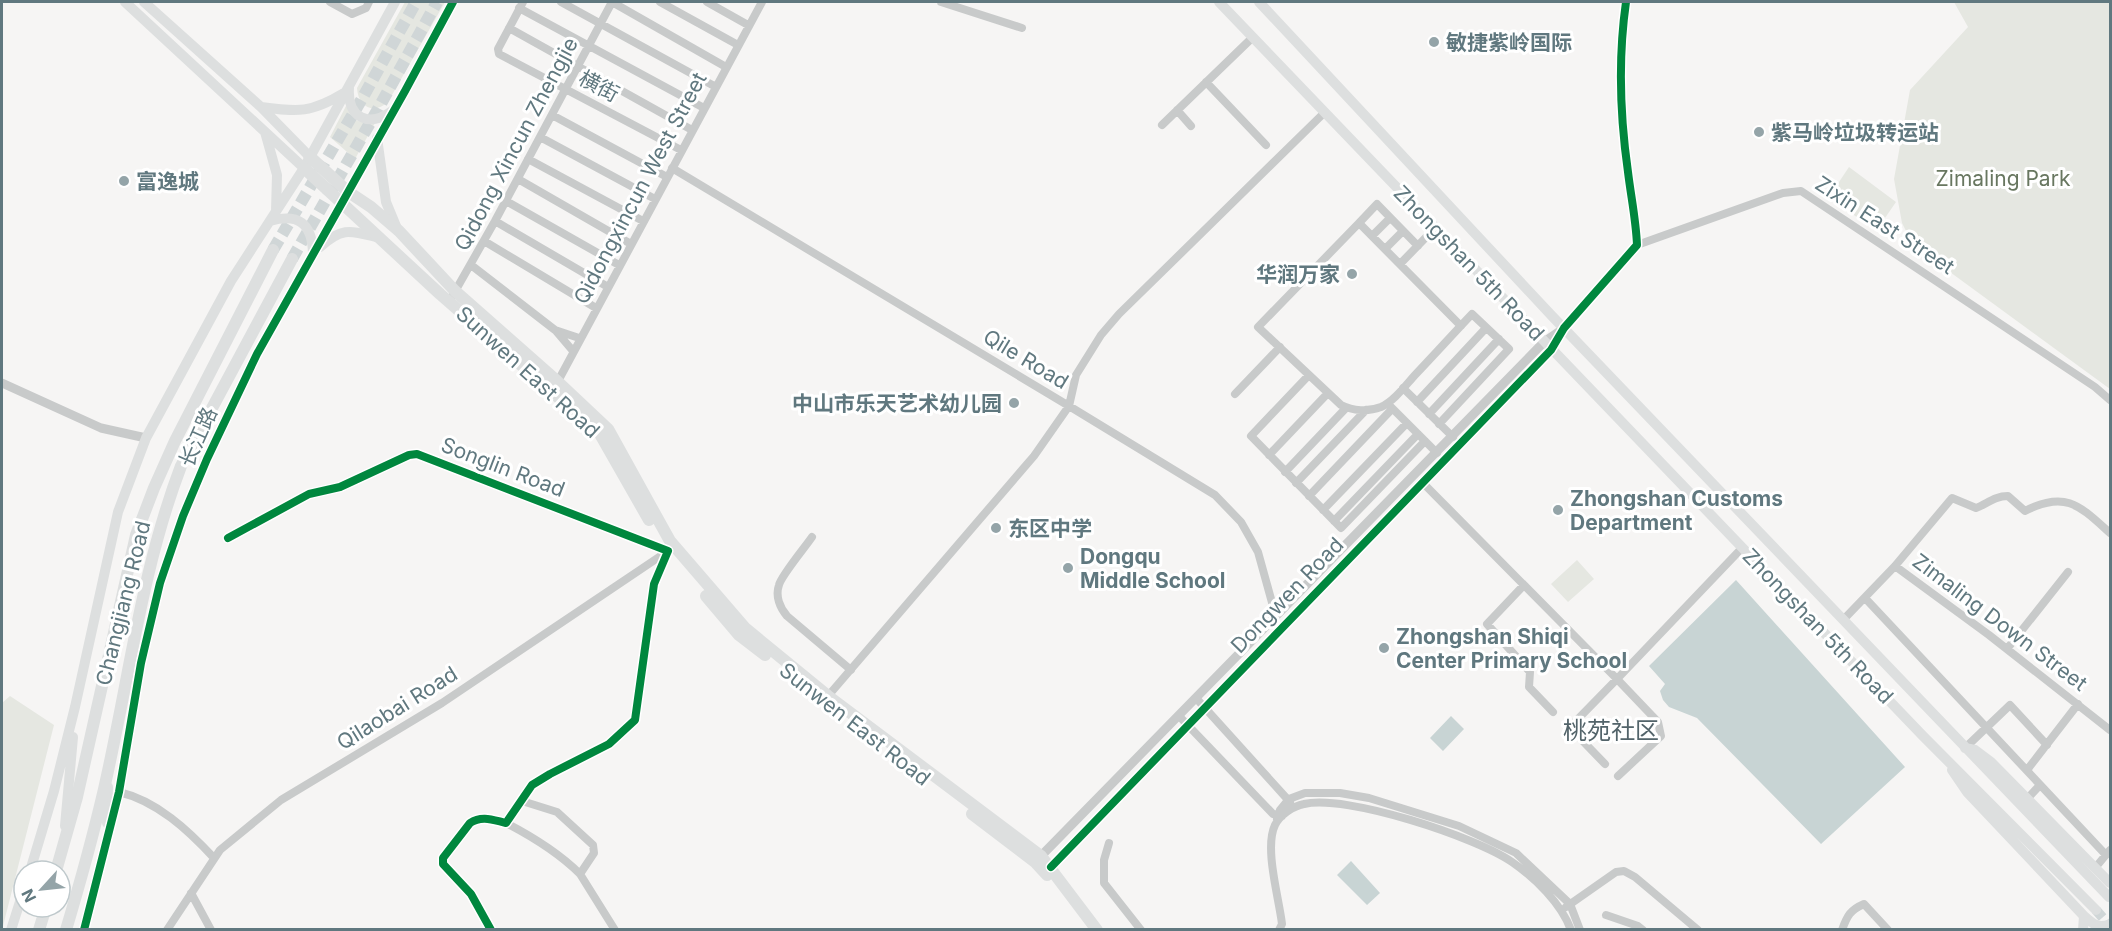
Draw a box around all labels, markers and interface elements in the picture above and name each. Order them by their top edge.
place label: 敏捷紫岭国际 [1446,30,1572,55]
street label: Qidong Xincun Zhengjie [449,33,583,255]
marker: 敏捷紫岭国际 [1427,35,1441,49]
street label: 横街 [575,65,623,107]
street label: Qidongxincun West Street [568,68,712,308]
place label: 紫马岭垃圾转运站 [1771,120,1939,145]
marker: 紫马岭垃圾转运站 [1752,125,1766,139]
park label: Zimaling Park [1936,166,2071,191]
place label: 富逸城 [136,169,199,194]
street label: Zixin East Street [1811,171,1959,279]
marker: 富逸城 [117,174,131,188]
street label: Zhongshan 5th Road [1389,180,1549,346]
place label: 华润万家 [1256,262,1340,287]
marker: 华润万家 [1345,267,1359,281]
street label: Sunwen East Road [451,301,605,443]
street label: Qile Road [979,324,1073,394]
place label: 中山市乐天艺术幼儿园 [792,391,1002,416]
marker: 中山市乐天艺术幼儿园 [1007,396,1021,410]
street label: 长江路 [174,403,222,471]
street label: Songlin Road [438,432,568,502]
place label: Zhongshan Customs Department [1570,486,1783,535]
marker: Zhongshan Customs Department [1551,503,1565,517]
place label: 东区中学 [1008,516,1092,541]
street label: Changjiang Road [90,518,156,688]
marker: 东区中学 [989,521,1003,535]
street label: Dongwen Road [1226,532,1348,658]
street label: Zhongshan 5th Road [1738,543,1898,709]
place label: Dongqu Middle School [1080,544,1226,593]
street label: Zimaling Down Street [1908,548,2092,696]
marker: Dongqu Middle School [1061,561,1075,575]
place label: Zhongshan Shiqi Center Primary School [1396,624,1627,673]
marker: Zhongshan Shiqi Center Primary School [1377,641,1391,655]
street label: Sunwen East Road [775,657,935,791]
street label: Qilaobai Road [332,661,462,755]
district label: 桃苑社区 [1563,716,1659,745]
north arrow [12,859,72,919]
text: N [17,886,40,906]

